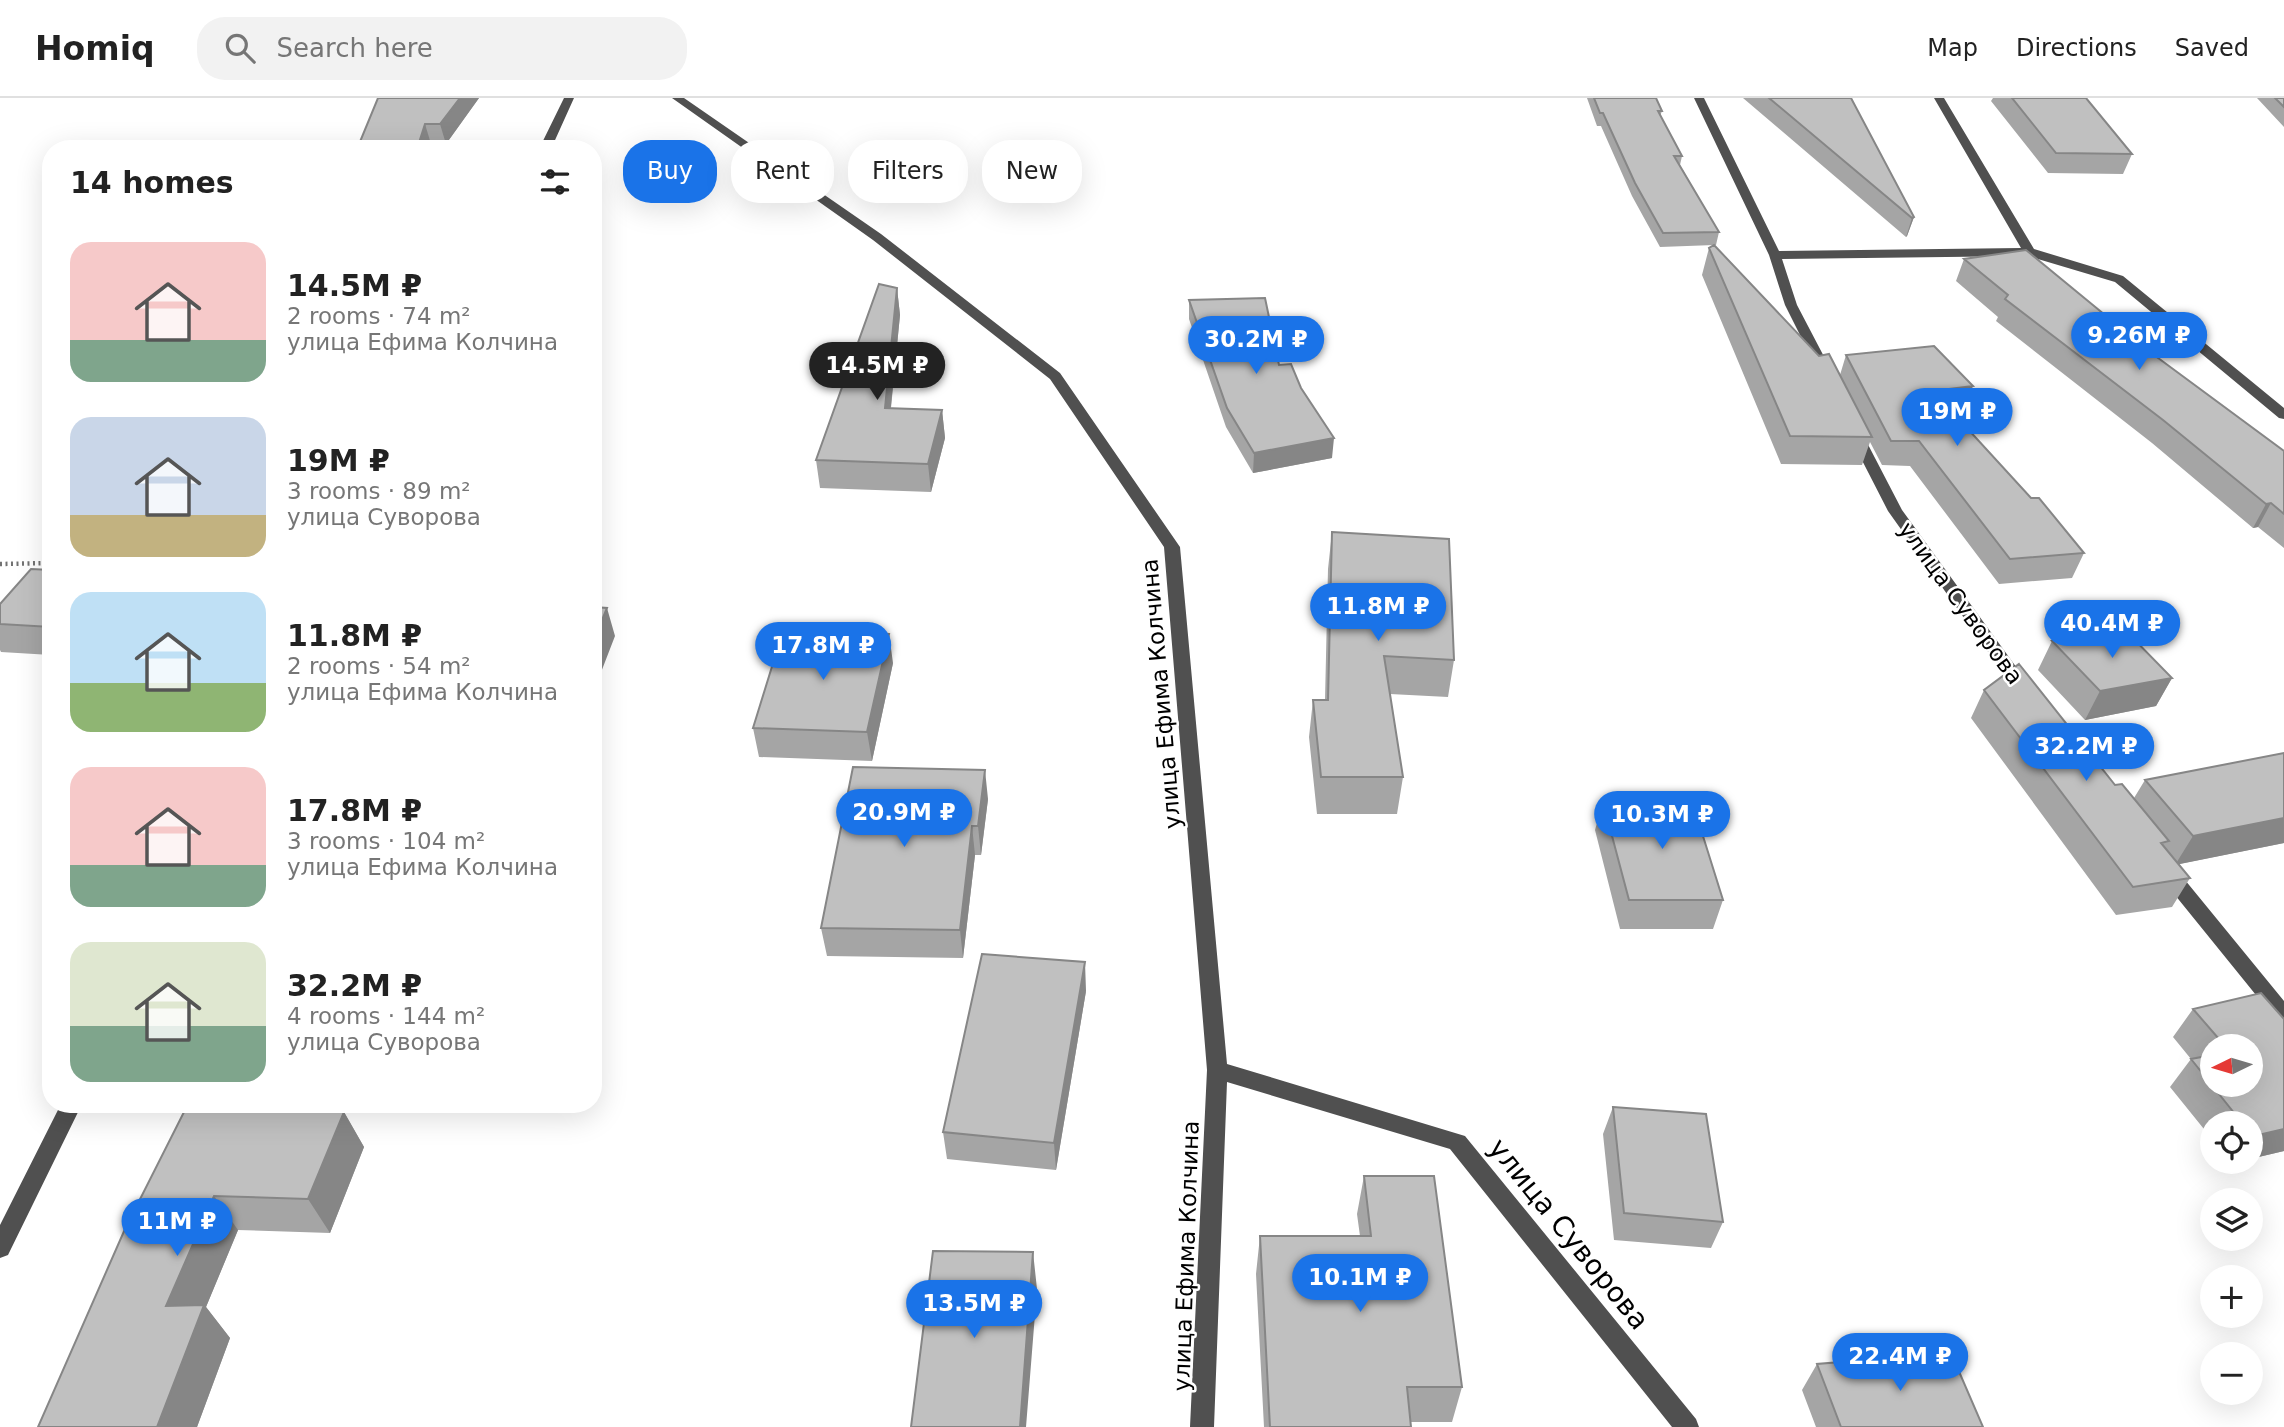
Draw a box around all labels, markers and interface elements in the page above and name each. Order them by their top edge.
search box [197,17,687,80]
text: Homiq [35,29,155,68]
icon: search [221,29,259,67]
text: Search here [277,33,433,63]
text: Map [1927,34,1978,62]
text: Directions [2016,34,2137,62]
text: Saved [2175,34,2249,62]
chip: Buy [623,140,717,203]
chip: Rent [731,140,834,203]
chip: Filters [848,140,968,203]
chip: New [982,140,1082,203]
icon: filters [536,163,574,201]
text: 14 homes [70,165,234,200]
text: 14.5M ₽ [287,268,422,303]
icon: home [126,270,210,354]
text: 2 rooms · 74 m² [287,303,471,329]
pin: 9.26M ₽ [2074,313,2204,372]
pin: 30.2M ₽ [1191,316,1321,376]
text: 9.26M ₽ [2087,322,2191,348]
text: 30.2M ₽ [1204,326,1308,352]
text: улица Ефима Колчина [287,329,558,355]
pin: 14.5M ₽ [812,342,942,402]
text: 14.5M ₽ [825,352,929,378]
pin: 19M ₽ [1908,388,2006,448]
text: 19M ₽ [1918,398,1996,424]
text: 19M ₽ [287,443,390,478]
icon: home [126,445,210,529]
text: 3 rooms · 89 m² [287,478,471,504]
text: улица Суворова [287,504,481,530]
street label: улица Суворова [1893,517,2029,689]
street label: улица Ефима Колчина [1136,558,1186,830]
pin: 11.8M ₽ [1313,584,1443,643]
text: 11.8M ₽ [1326,593,1430,619]
pin: 40.4M ₽ [2047,601,2177,660]
text: 40.4M ₽ [2060,610,2164,636]
text: 11.8M ₽ [287,618,422,653]
icon: home [126,620,210,704]
pin: 17.8M ₽ [758,622,888,682]
text: 17.8M ₽ [771,632,875,658]
text: 2 rooms · 54 m² [287,653,471,679]
text: улица Ефима Колчина [287,679,558,705]
pin: 32.2M ₽ [2021,724,2151,783]
text: 32.2M ₽ [2034,733,2138,759]
pin: 20.9M ₽ [839,790,969,849]
pin: 10.3M ₽ [1597,792,1727,851]
text: 17.8M ₽ [287,793,422,828]
icon: home [126,795,210,879]
text: 20.9M ₽ [852,799,956,825]
text: 10.3M ₽ [1610,801,1714,827]
text: 3 rooms · 104 m² [287,828,485,854]
text: улица Ефима Колчина [287,854,558,880]
text: 32.2M ₽ [287,968,422,1003]
icon: home [126,970,210,1054]
text: 4 rooms · 144 m² [287,1003,485,1029]
text: улица Суворова [287,1029,481,1055]
north arrow [2200,1034,2263,1097]
map controls [2200,1034,2263,1405]
button: locate [2200,1111,2263,1174]
street label: улица Ефима Колчина [1168,1120,1204,1392]
street label: улица Суворова [1482,1132,1656,1336]
button: layers [2200,1188,2263,1251]
pin: 11M ₽ [128,1198,226,1258]
text: 11M ₽ [138,1208,216,1234]
pin: 10.1M ₽ [1295,1254,1425,1314]
text: 10.1M ₽ [1308,1264,1412,1290]
button: + [2200,1265,2263,1328]
pin: 13.5M ₽ [909,1280,1039,1340]
text: 13.5M ₽ [922,1290,1026,1316]
pin: 22.4M ₽ [1835,1334,1965,1393]
button: − [2200,1342,2263,1405]
text: 22.4M ₽ [1848,1343,1952,1369]

